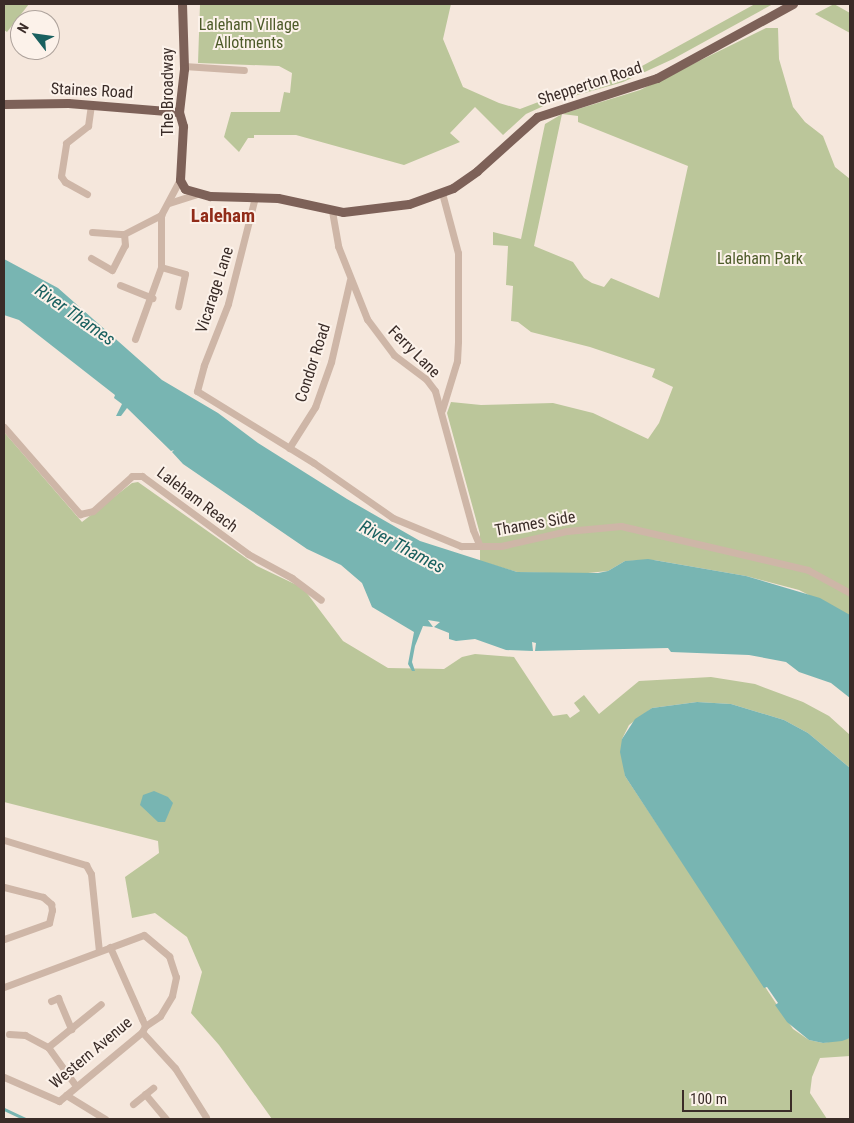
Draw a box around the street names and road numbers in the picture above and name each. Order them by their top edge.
street label: The Broadway [158,48,178,136]
street label: Shepperton Road [536,58,644,110]
street label: Staines Road [50,79,134,103]
street label: Vicarage Lane [192,244,238,336]
street label: Condor Road [291,321,335,405]
street label: Ferry Lane [384,322,444,382]
street label: Laleham Reach [153,463,241,537]
street label: Thames Side [493,507,577,541]
street label: Western Avenue [46,1013,136,1093]

